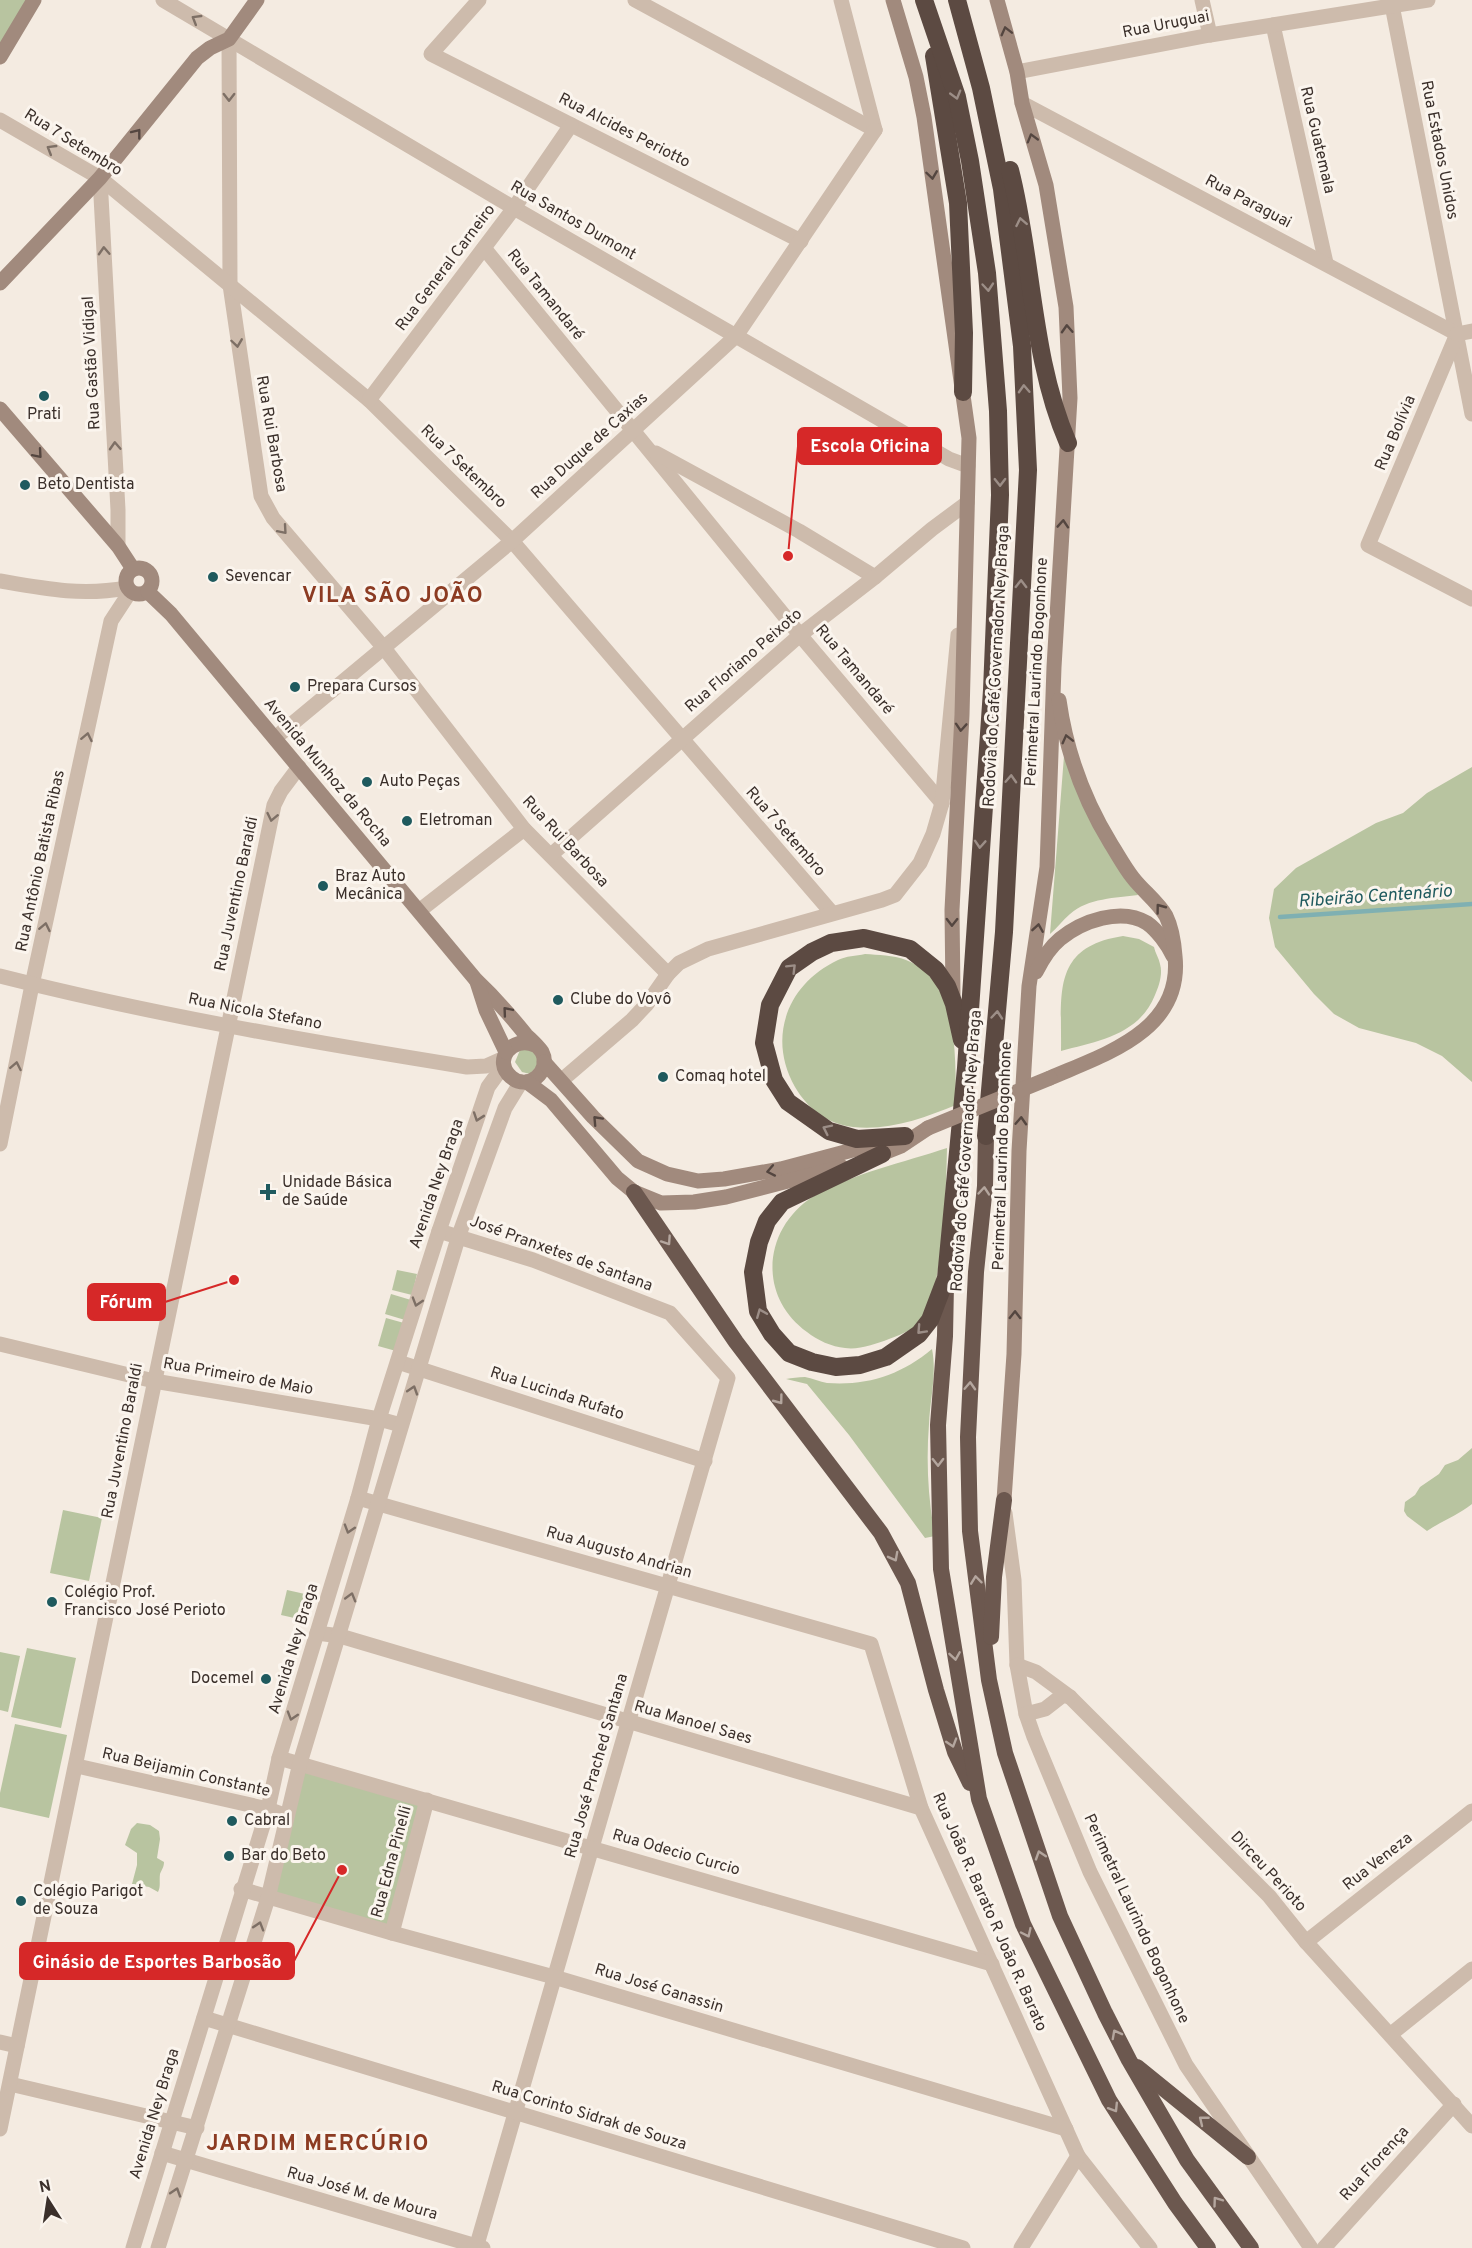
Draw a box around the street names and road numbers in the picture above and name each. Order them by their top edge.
street label: Rua Uruguai [1121,7,1211,43]
street label: Rua Estados Unidos [1416,79,1462,221]
street label: Rua Guatemala [1295,84,1339,196]
street label: Rua Alcides Periotto [555,89,693,173]
street label: Rua 7 Setembro [20,105,126,181]
street label: Rua Paraguai [1201,171,1295,233]
street label: Rua Santos Dumont [506,177,640,265]
street label: Rua General Carneiro [392,201,500,335]
street label: Rua Tamandaré [502,245,588,345]
street label: Rua Gastão Vidigal [79,296,105,430]
street label: Rua Rui Barbosa [251,374,291,494]
street label: Rua Duque de Caxias [527,388,653,504]
street label: Rua Bolívia [1371,392,1421,474]
street label: Rua 7 Setembro [416,421,510,513]
street label: Rodovia do Café Governador Ney Braga [980,524,1014,808]
street label: Perimetral Laurindo Bogonhone [1021,557,1053,787]
street label: Rua Floriano Peixoto [681,605,807,717]
street label: Rua Tamandaré [810,621,898,719]
street label: Avenida Munhoz da Rocha [259,695,395,851]
street label: Rua Antônio Batista Ribas [12,768,70,954]
street label: Rua 7 Setembro [741,783,829,881]
street label: Rua Rui Barbosa [517,792,613,892]
street label: Rua Juventino Baraldi [211,815,263,973]
street label: Rua Nicola Stefano [186,989,324,1035]
street label: Rodovia do Café Governador Ney Braga [947,1009,987,1293]
street label: Perimetral Laurindo Bogonhone [989,1041,1017,1271]
street label: Avenida Ney Braga [405,1117,469,1251]
street label: José Pranxetes de Santana [467,1212,655,1296]
street label: Rua Primeiro de Maio [161,1354,315,1400]
street label: Rua Juventino Baraldi [98,1362,148,1520]
street label: Rua Lucinda Rufato [487,1363,627,1425]
street label: Rua Augusto Andrian [544,1523,694,1583]
street label: Avenida Ney Braga [265,1581,323,1717]
street label: Rua José Prached Santana [561,1671,633,1861]
street label: Rua Manoel Saes [632,1697,754,1749]
street label: Rua Beijamin Constante [100,1744,272,1802]
street label: Rua João R. Barato R João R. Barato [927,1790,1051,2035]
street label: Rua Edna Pinelli [367,1804,417,1920]
street label: Perimetral Laurindo Bogonhone [1079,1811,1193,2027]
street label: Rua Odecio Curcio [610,1825,742,1881]
street label: Dirceu Perioto [1226,1828,1310,1917]
street label: Rua Veneza [1339,1829,1417,1895]
street label: Rua José Ganassin [592,1960,726,2018]
street label: Avenida Ney Braga [126,2046,184,2182]
street label: Rua Corinto Sidrak de Souza [489,2077,689,2155]
street label: Rua Florença [1336,2122,1414,2206]
street label: Rua José M. de Moura [284,2163,440,2225]

